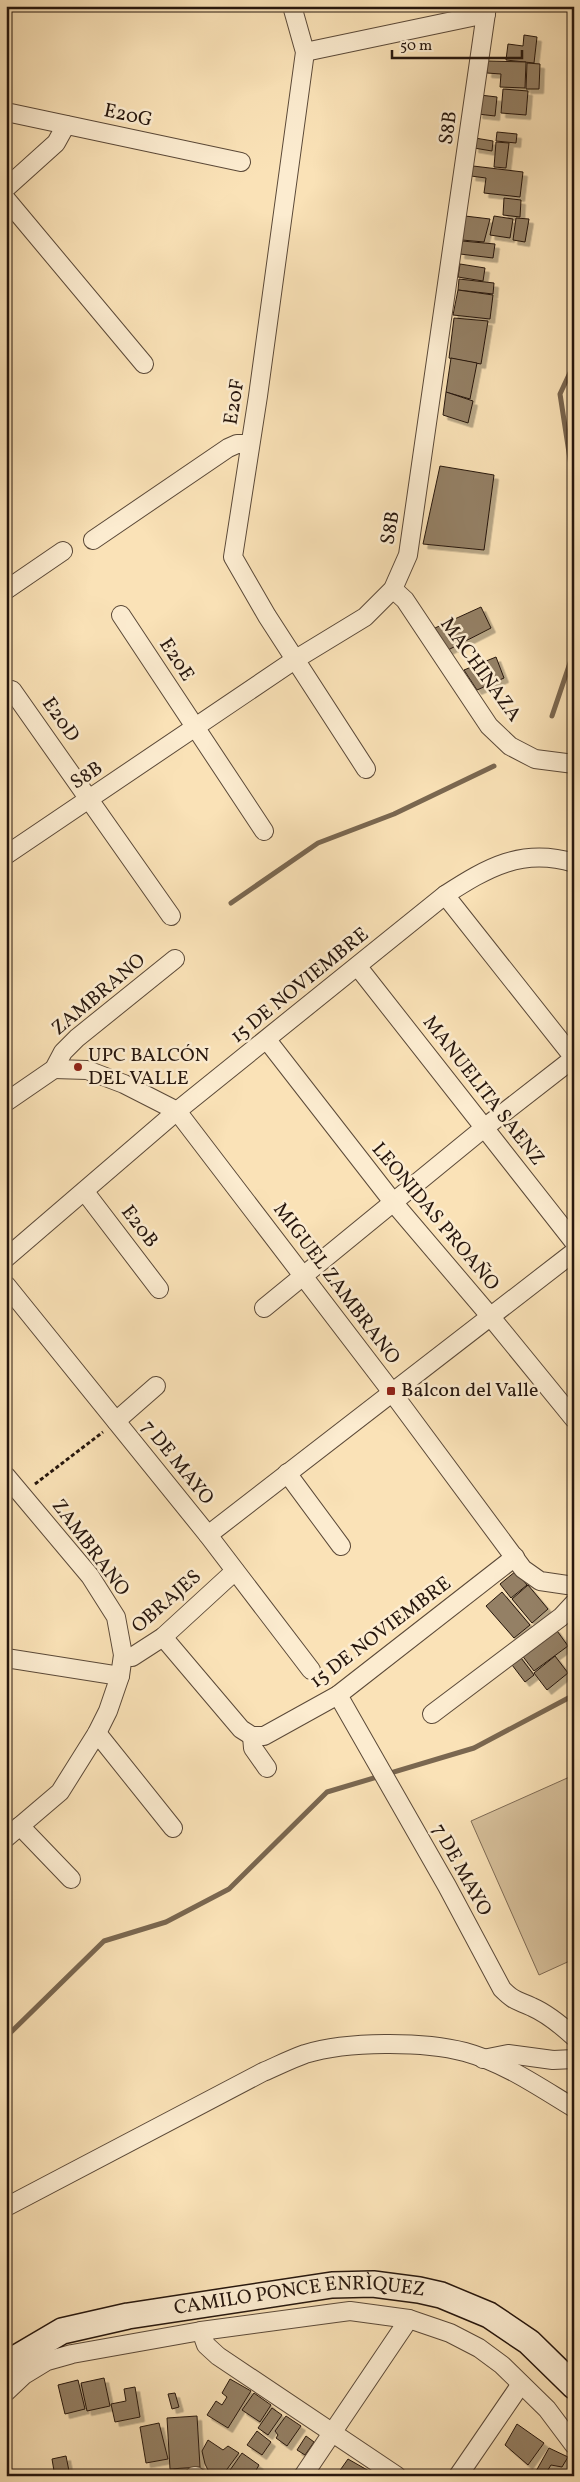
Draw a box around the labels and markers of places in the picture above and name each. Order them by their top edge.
place label: UPC BALCÓN DEL VALLE [88,1042,210,1093]
marker: UPC BALCÓN DEL VALLE [72,1061,84,1073]
place label: Balcon del Valle [401,1377,538,1405]
marker: Balcon del Valle [385,1385,397,1397]

